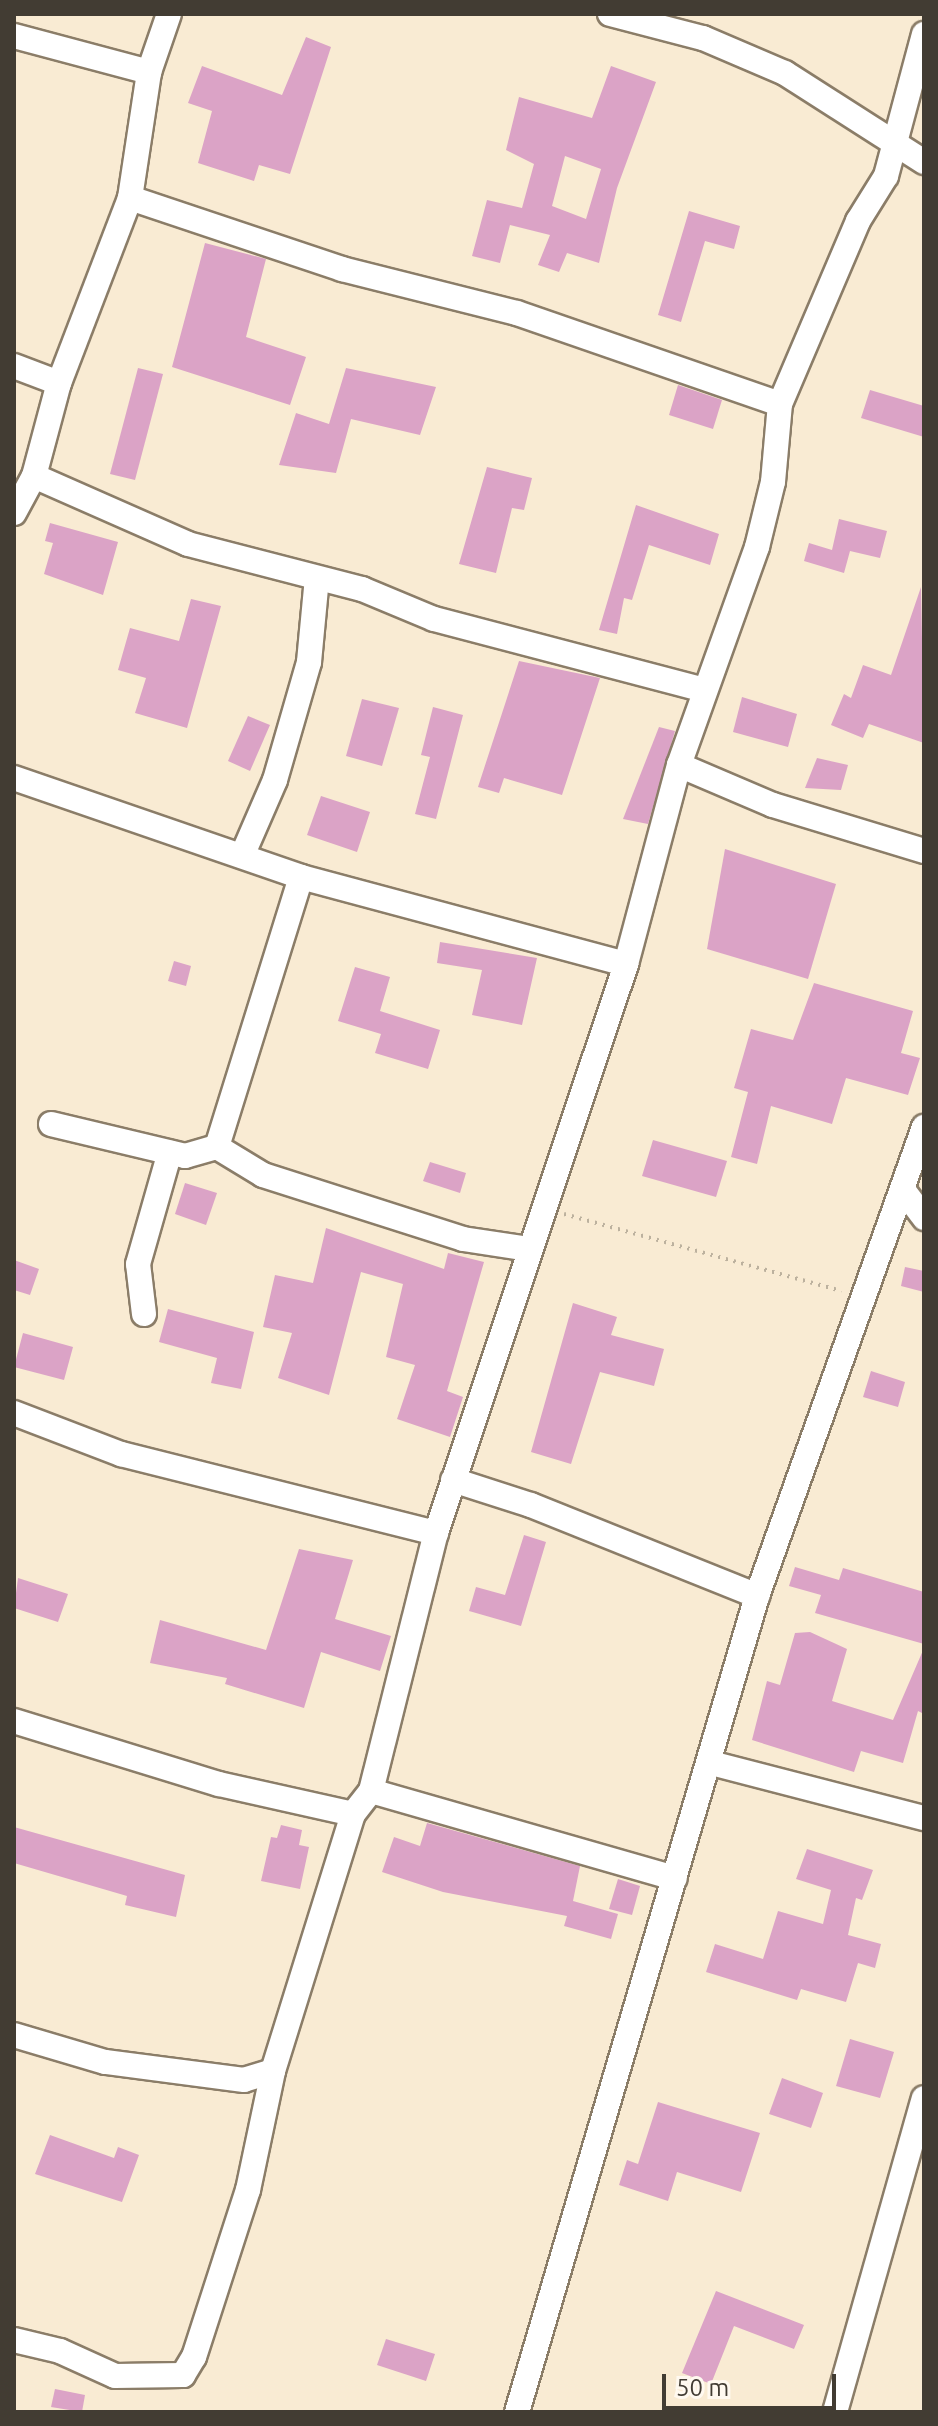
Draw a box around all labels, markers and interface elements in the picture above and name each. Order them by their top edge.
scale bar [666,2358,840,2408]
text: 50 m [676,2374,729,2401]

